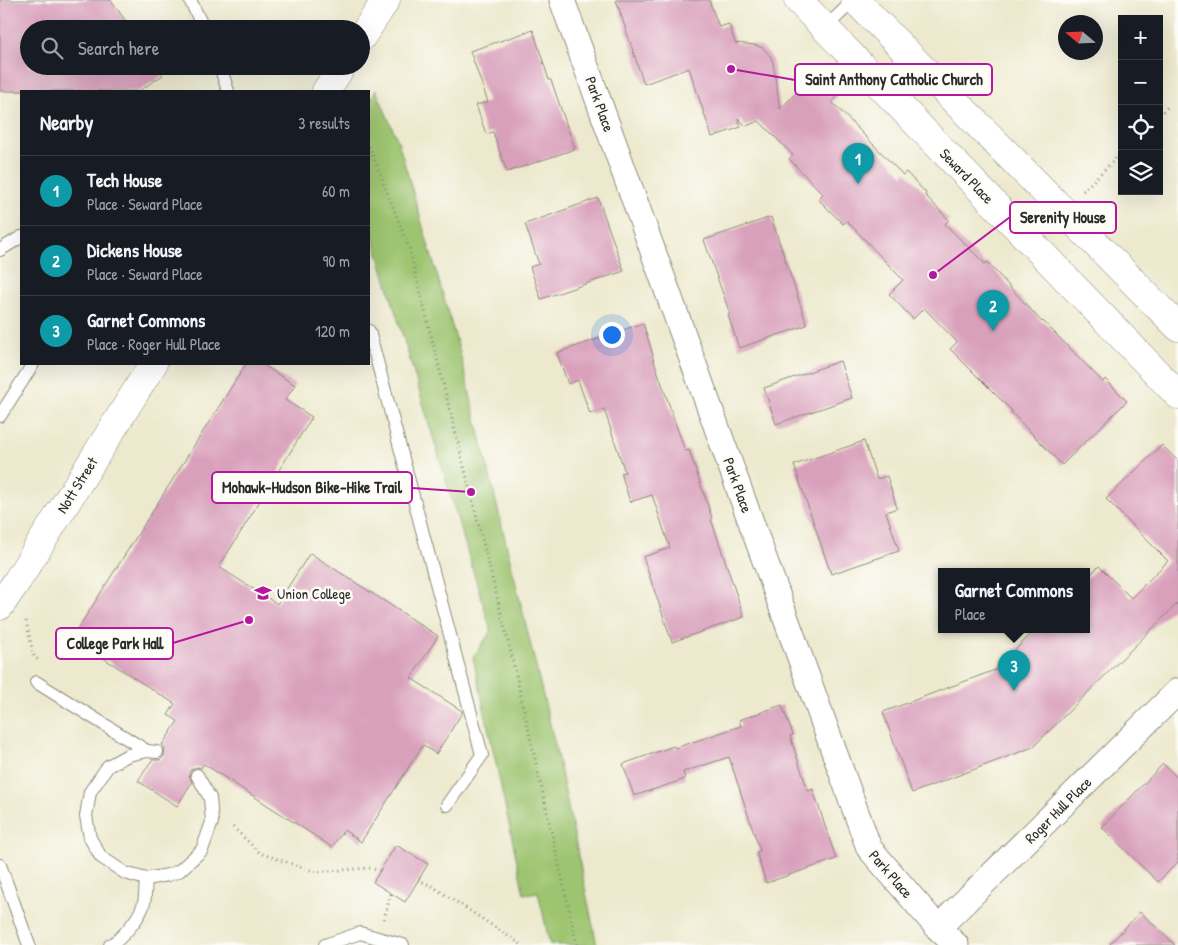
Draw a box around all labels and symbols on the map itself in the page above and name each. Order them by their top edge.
north arrow [1058,15,1103,60]
callout: Saint Anthony Catholic Church [795,64,992,95]
text: Saint Anthony Catholic Church [805,68,983,91]
street label: Park Place [580,73,620,135]
pin: 1 [842,143,874,184]
street label: Seward Place [935,144,999,208]
callout: Serenity House [1010,202,1116,233]
text: Serenity House [1020,206,1107,229]
pin: 2 [977,290,1009,331]
your location [599,322,625,348]
street label: Nott Street [51,452,103,517]
street label: Park Place [718,454,758,516]
callout: Mohawk-Hudson Bike-Hike Trail [212,472,412,503]
text: Mohawk-Hudson Bike-Hike Trail [222,476,403,498]
school or university icon: Union College [253,583,273,603]
place label: Union College [277,583,351,604]
callout: College Park Hall [56,628,173,659]
text: College Park Hall [67,632,164,655]
pin: 3 [998,650,1030,691]
street label: Roger Hull Place [1020,772,1096,848]
street label: Park Place [864,845,918,903]

